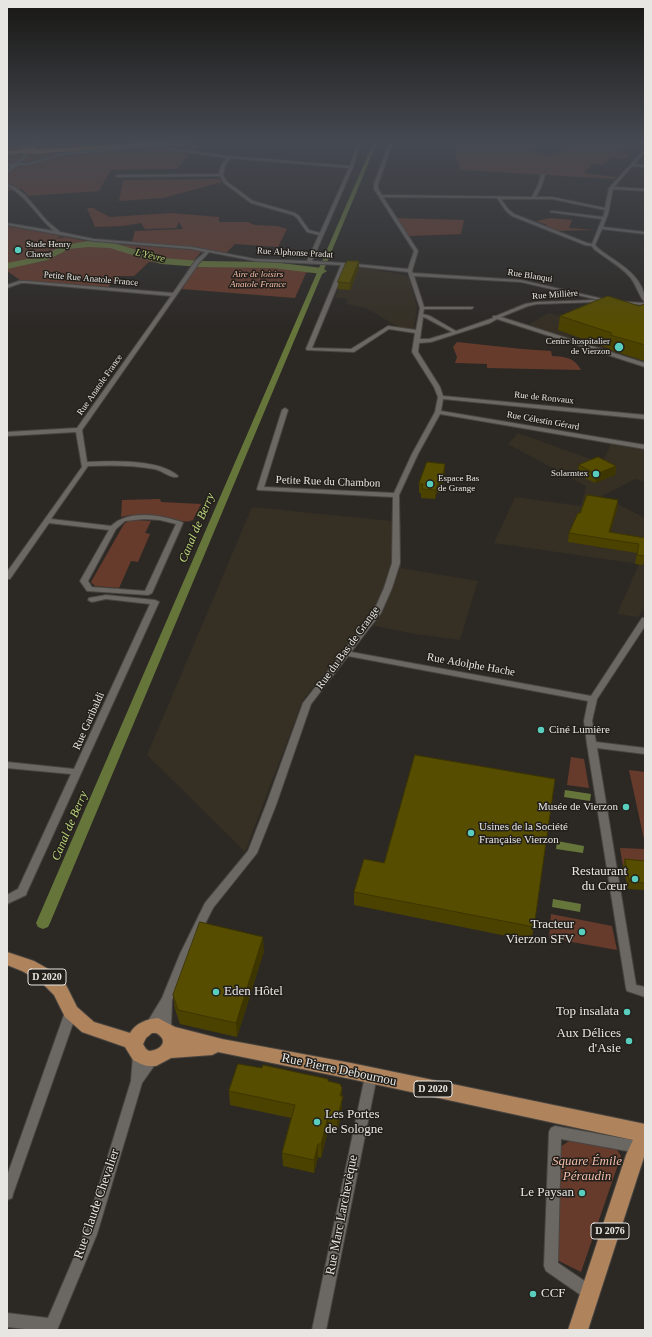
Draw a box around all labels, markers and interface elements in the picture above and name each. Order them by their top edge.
place label: Stade Henry Chavet [26,240,71,261]
marker: Stade Henry Chavet [13,245,23,255]
street label: Rue Alphonse Pradat [257,246,333,260]
water label: L'Yèvre [134,247,166,265]
street label: Rue Blanqui [507,267,553,285]
street label: Petite Rue Anatole France [43,269,139,289]
park label: Aire de loisirs Anatole France [230,270,286,291]
street label: Rue Millière [532,288,578,302]
place label: Centre hospitalier de Vierzon [546,337,610,358]
marker: Centre hospitalier de Vierzon [613,341,625,353]
street label: Rue Anatole France [75,352,125,418]
street label: Rue de Ronvaux [514,389,574,407]
street label: Rue Célestin Gérard [506,409,580,433]
place label: Solarmtex [551,469,588,479]
marker: Solarmtex [591,469,601,479]
street label: Petite Rue du Chambon [275,474,381,490]
place label: Espace Bas de Grange [438,474,479,495]
marker: Espace Bas de Grange [425,479,435,489]
water label: Canal de Berry [176,491,218,565]
street label: Rue du Bas de Grange [314,604,382,692]
street label: Rue Adolphe Hache [426,651,516,679]
street label: Rue Garibaldi [70,690,108,752]
place label: Ciné Lumière [549,723,610,737]
marker: Ciné Lumière [536,725,546,735]
water label: Canal de Berry [49,789,91,863]
place label: Musée de Vierzon [538,800,618,814]
marker: Musée de Vierzon [621,802,631,812]
place label: Usines de la Société Française Vierzon [479,820,568,846]
marker: Usines de la Société Française Vierzon [466,828,476,838]
place label: Restaurant du Cœur [571,864,627,895]
marker: Restaurant du Cœur [630,874,640,884]
place label: Tracteur Vierzon SFV [506,917,574,948]
marker: Tracteur Vierzon SFV [577,927,587,937]
road number: D 2020 [28,969,66,985]
place label: Eden Hôtel [224,984,283,1000]
marker: Eden Hôtel [211,987,221,997]
place label: Top insalata [556,1004,619,1020]
marker: Top insalata [622,1007,632,1017]
place label: Aux Délices d'Asie [556,1026,621,1057]
marker: Aux Délices d'Asie [624,1036,634,1046]
street label: Rue Pierre Debournou [280,1050,398,1090]
road number: D 2020 [414,1081,452,1097]
place label: Les Portes de Sologne [325,1107,383,1138]
marker: Les Portes de Sologne [312,1117,322,1127]
street label: Rue Claude Chevalier [71,1147,123,1261]
street label: Rue Marc Larchevèque [323,1154,361,1276]
park label: Square Émile Péraudin [552,1154,622,1185]
place label: Le Paysan [520,1185,574,1201]
marker: Le Paysan [577,1188,587,1198]
road number: D 2076 [591,1223,629,1239]
place label: CCF [541,1286,566,1302]
marker: CCF [528,1289,538,1299]

